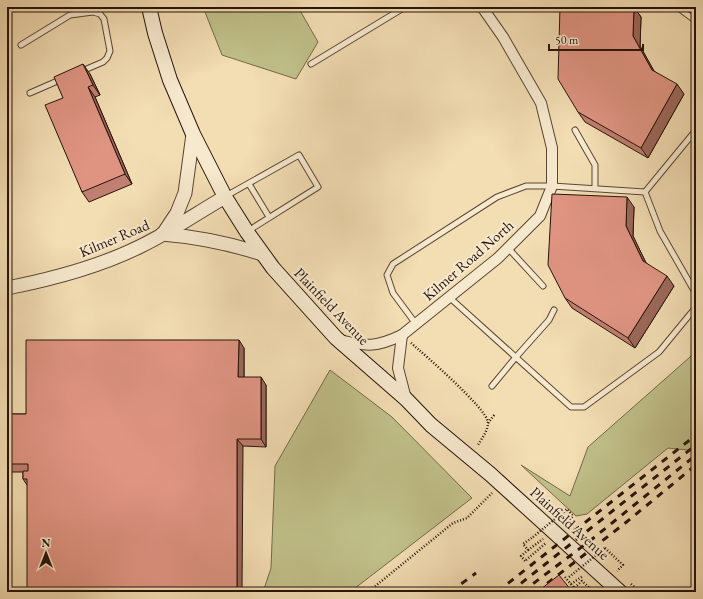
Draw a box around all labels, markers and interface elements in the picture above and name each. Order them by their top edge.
scale bar [549,26,643,52]
text: 50 m [555,32,579,48]
street label: Kilmer Road [76,215,152,261]
street label: Kilmer Road North [419,215,518,305]
street label: Plainfield Avenue [290,263,374,349]
street label: Plainfield Avenue [526,482,614,564]
north arrow [26,533,66,573]
text: N [42,536,51,550]

